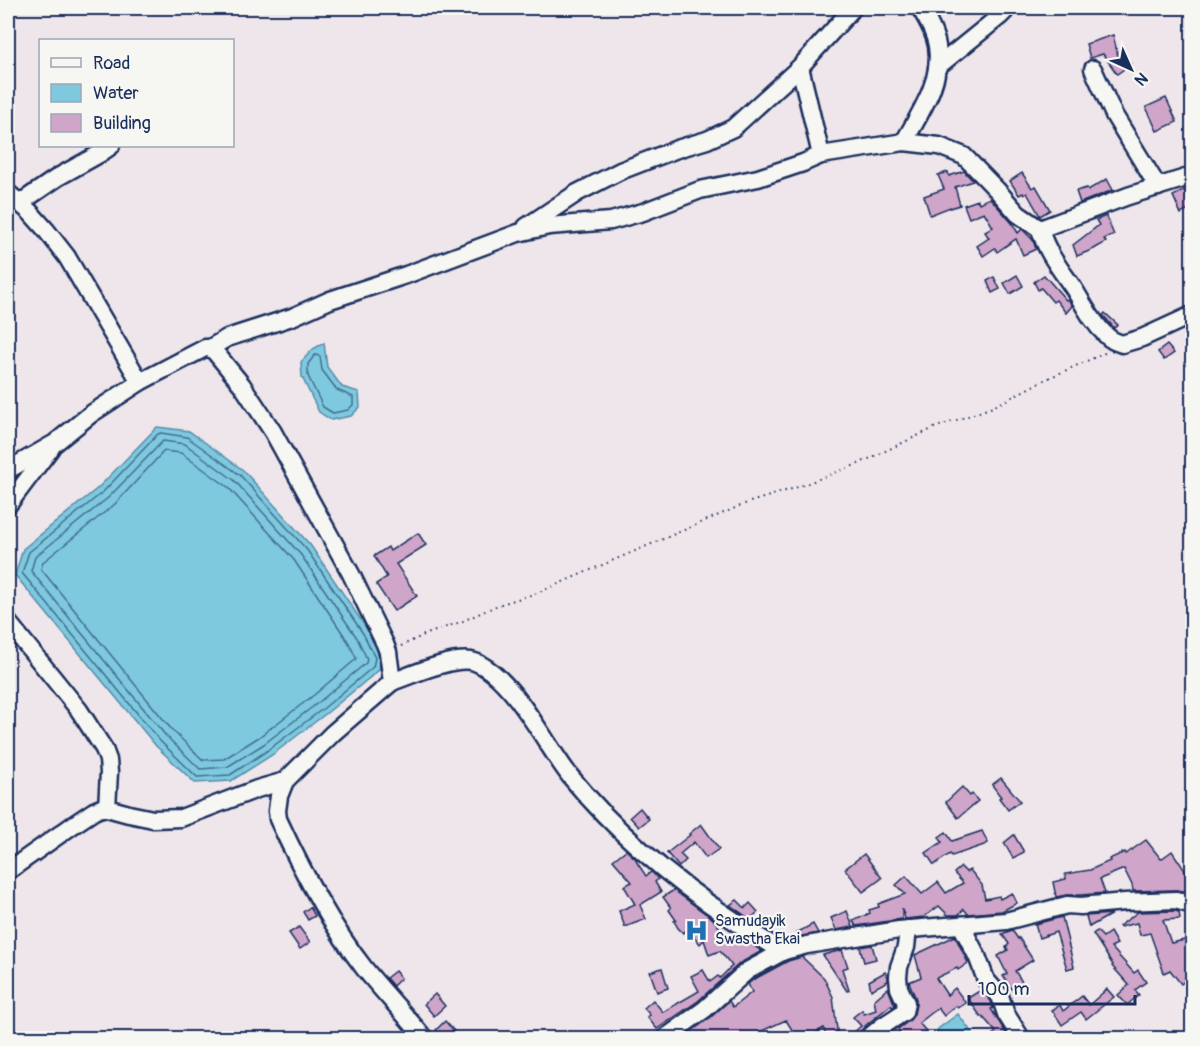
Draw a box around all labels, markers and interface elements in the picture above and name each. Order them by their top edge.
legend [39,39,234,147]
north arrow [1101,39,1161,99]
text: Road [93,52,130,75]
text: N [1130,68,1152,90]
text: Water [93,82,139,105]
text: Building [93,112,151,135]
place label: Samudayik Swastha Ekai [715,911,800,949]
hospital icon: Samudayik Swastha Ekai [684,917,710,943]
scale bar [969,968,1136,1006]
text: 100 m [978,978,1030,1001]

